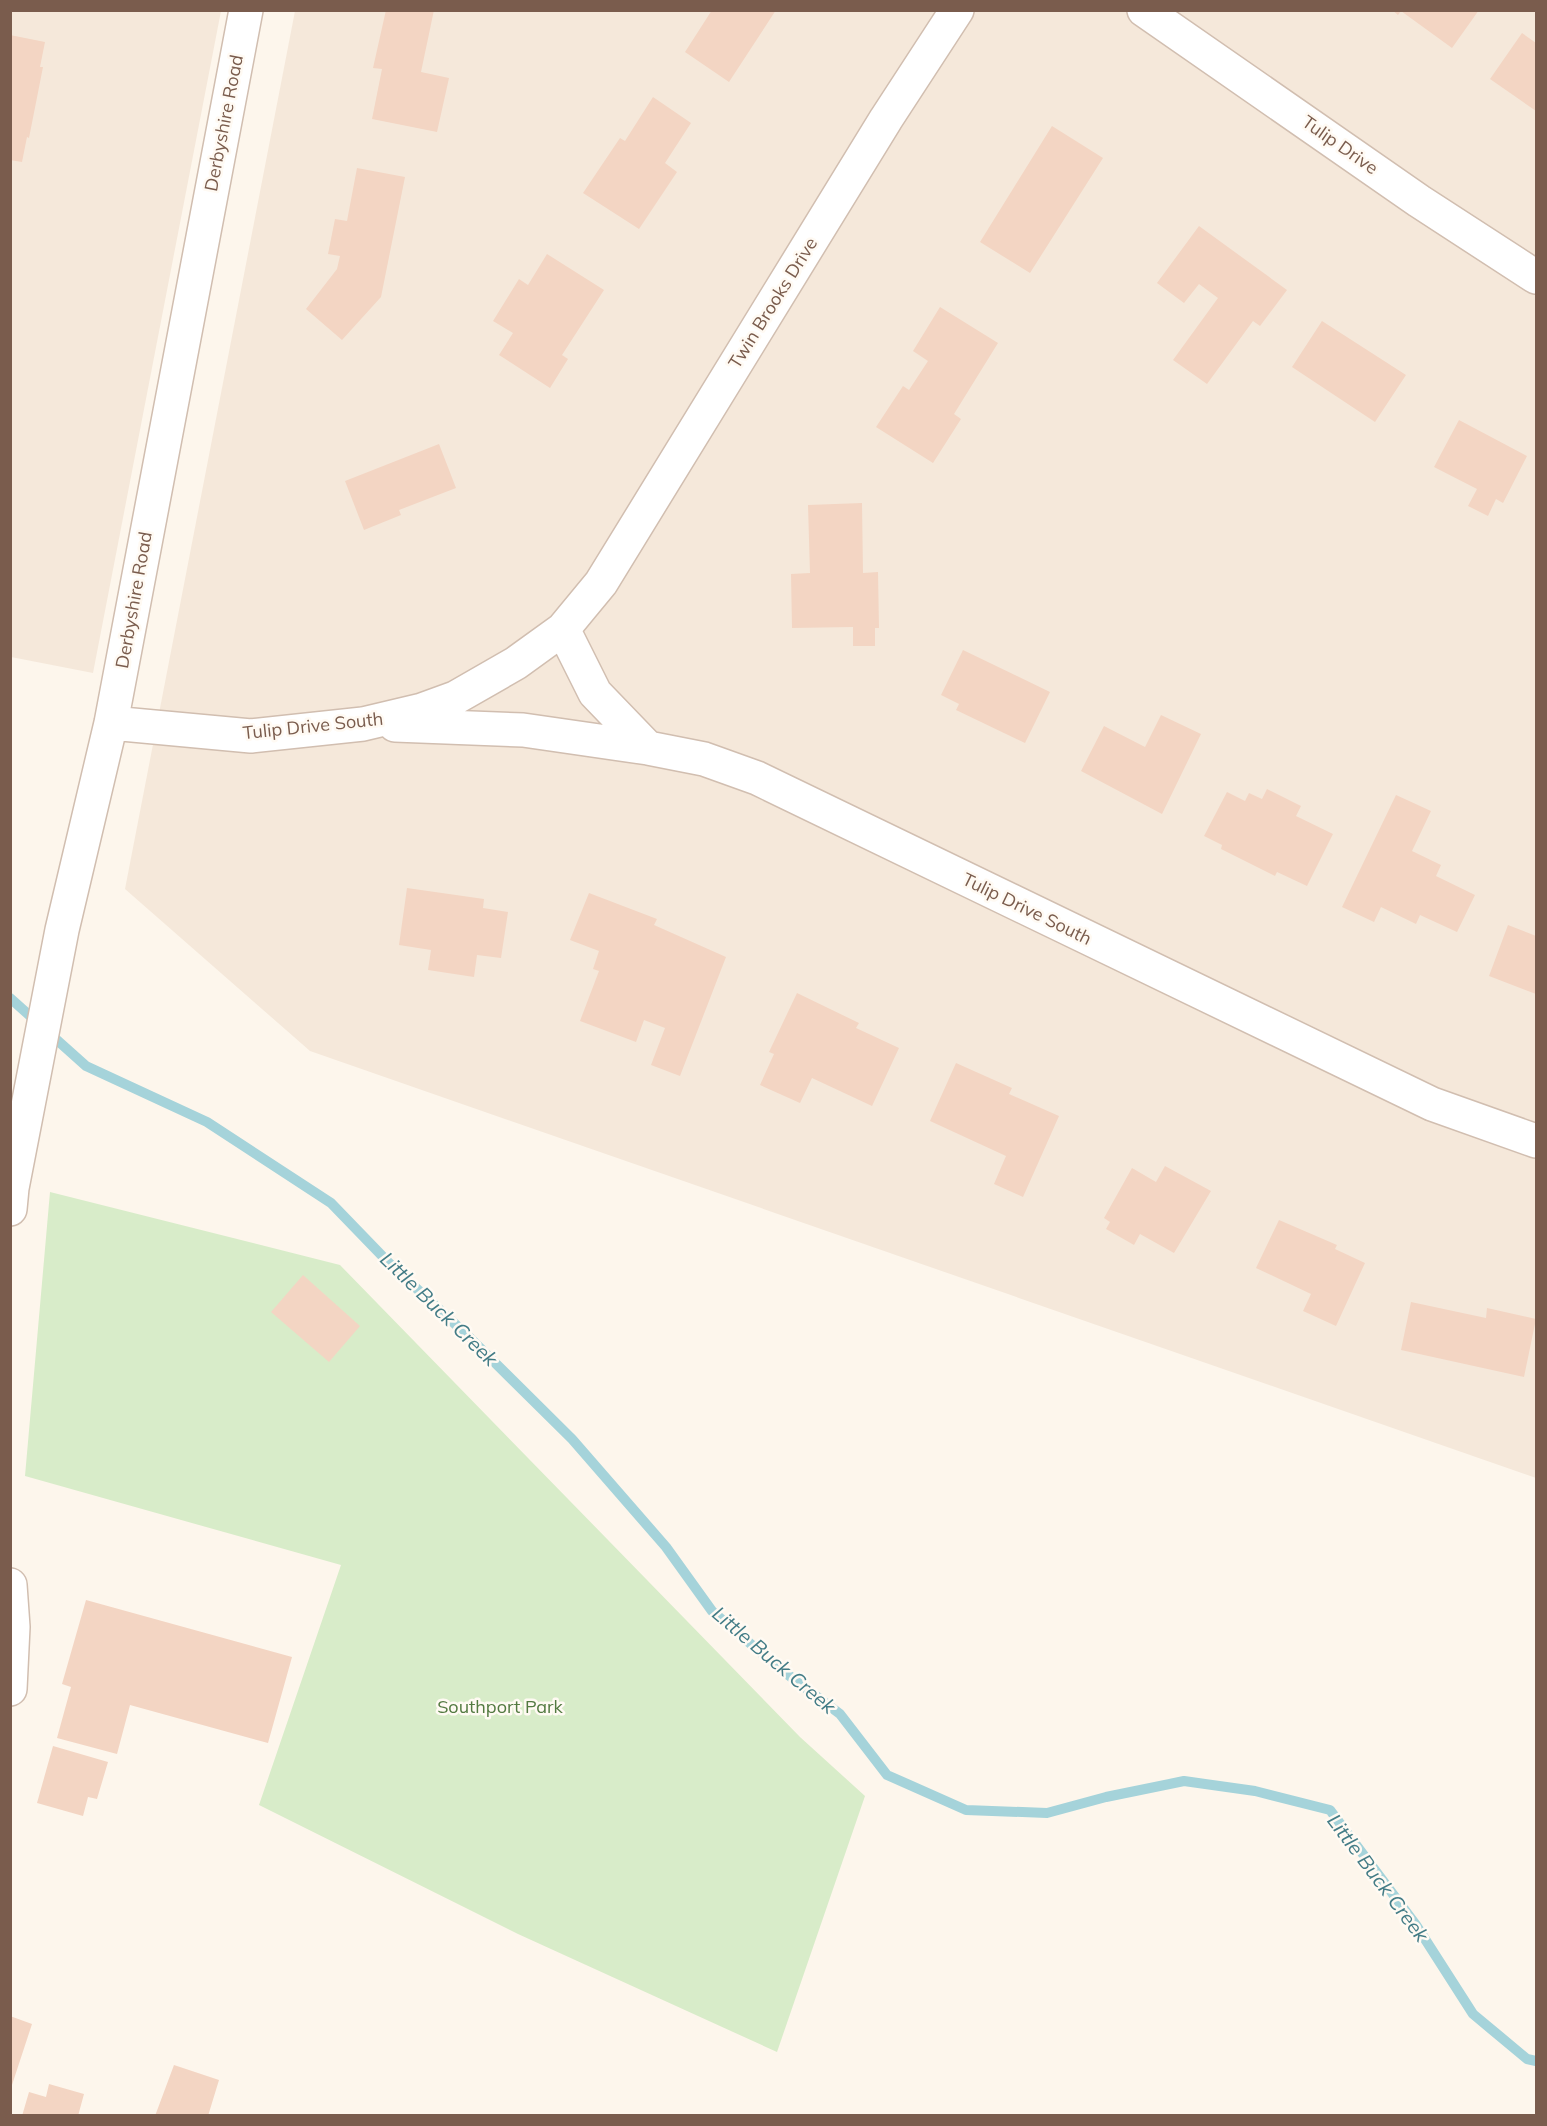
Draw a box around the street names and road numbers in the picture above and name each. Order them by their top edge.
street label: Derbyshire Road [199,53,248,193]
street label: Tulip Drive [1298,110,1383,179]
street label: Twin Brooks Drive [723,233,822,373]
street label: Derbyshire Road [110,530,157,670]
street label: Tulip Drive South [242,707,384,744]
street label: Tulip Drive South [959,867,1096,950]

